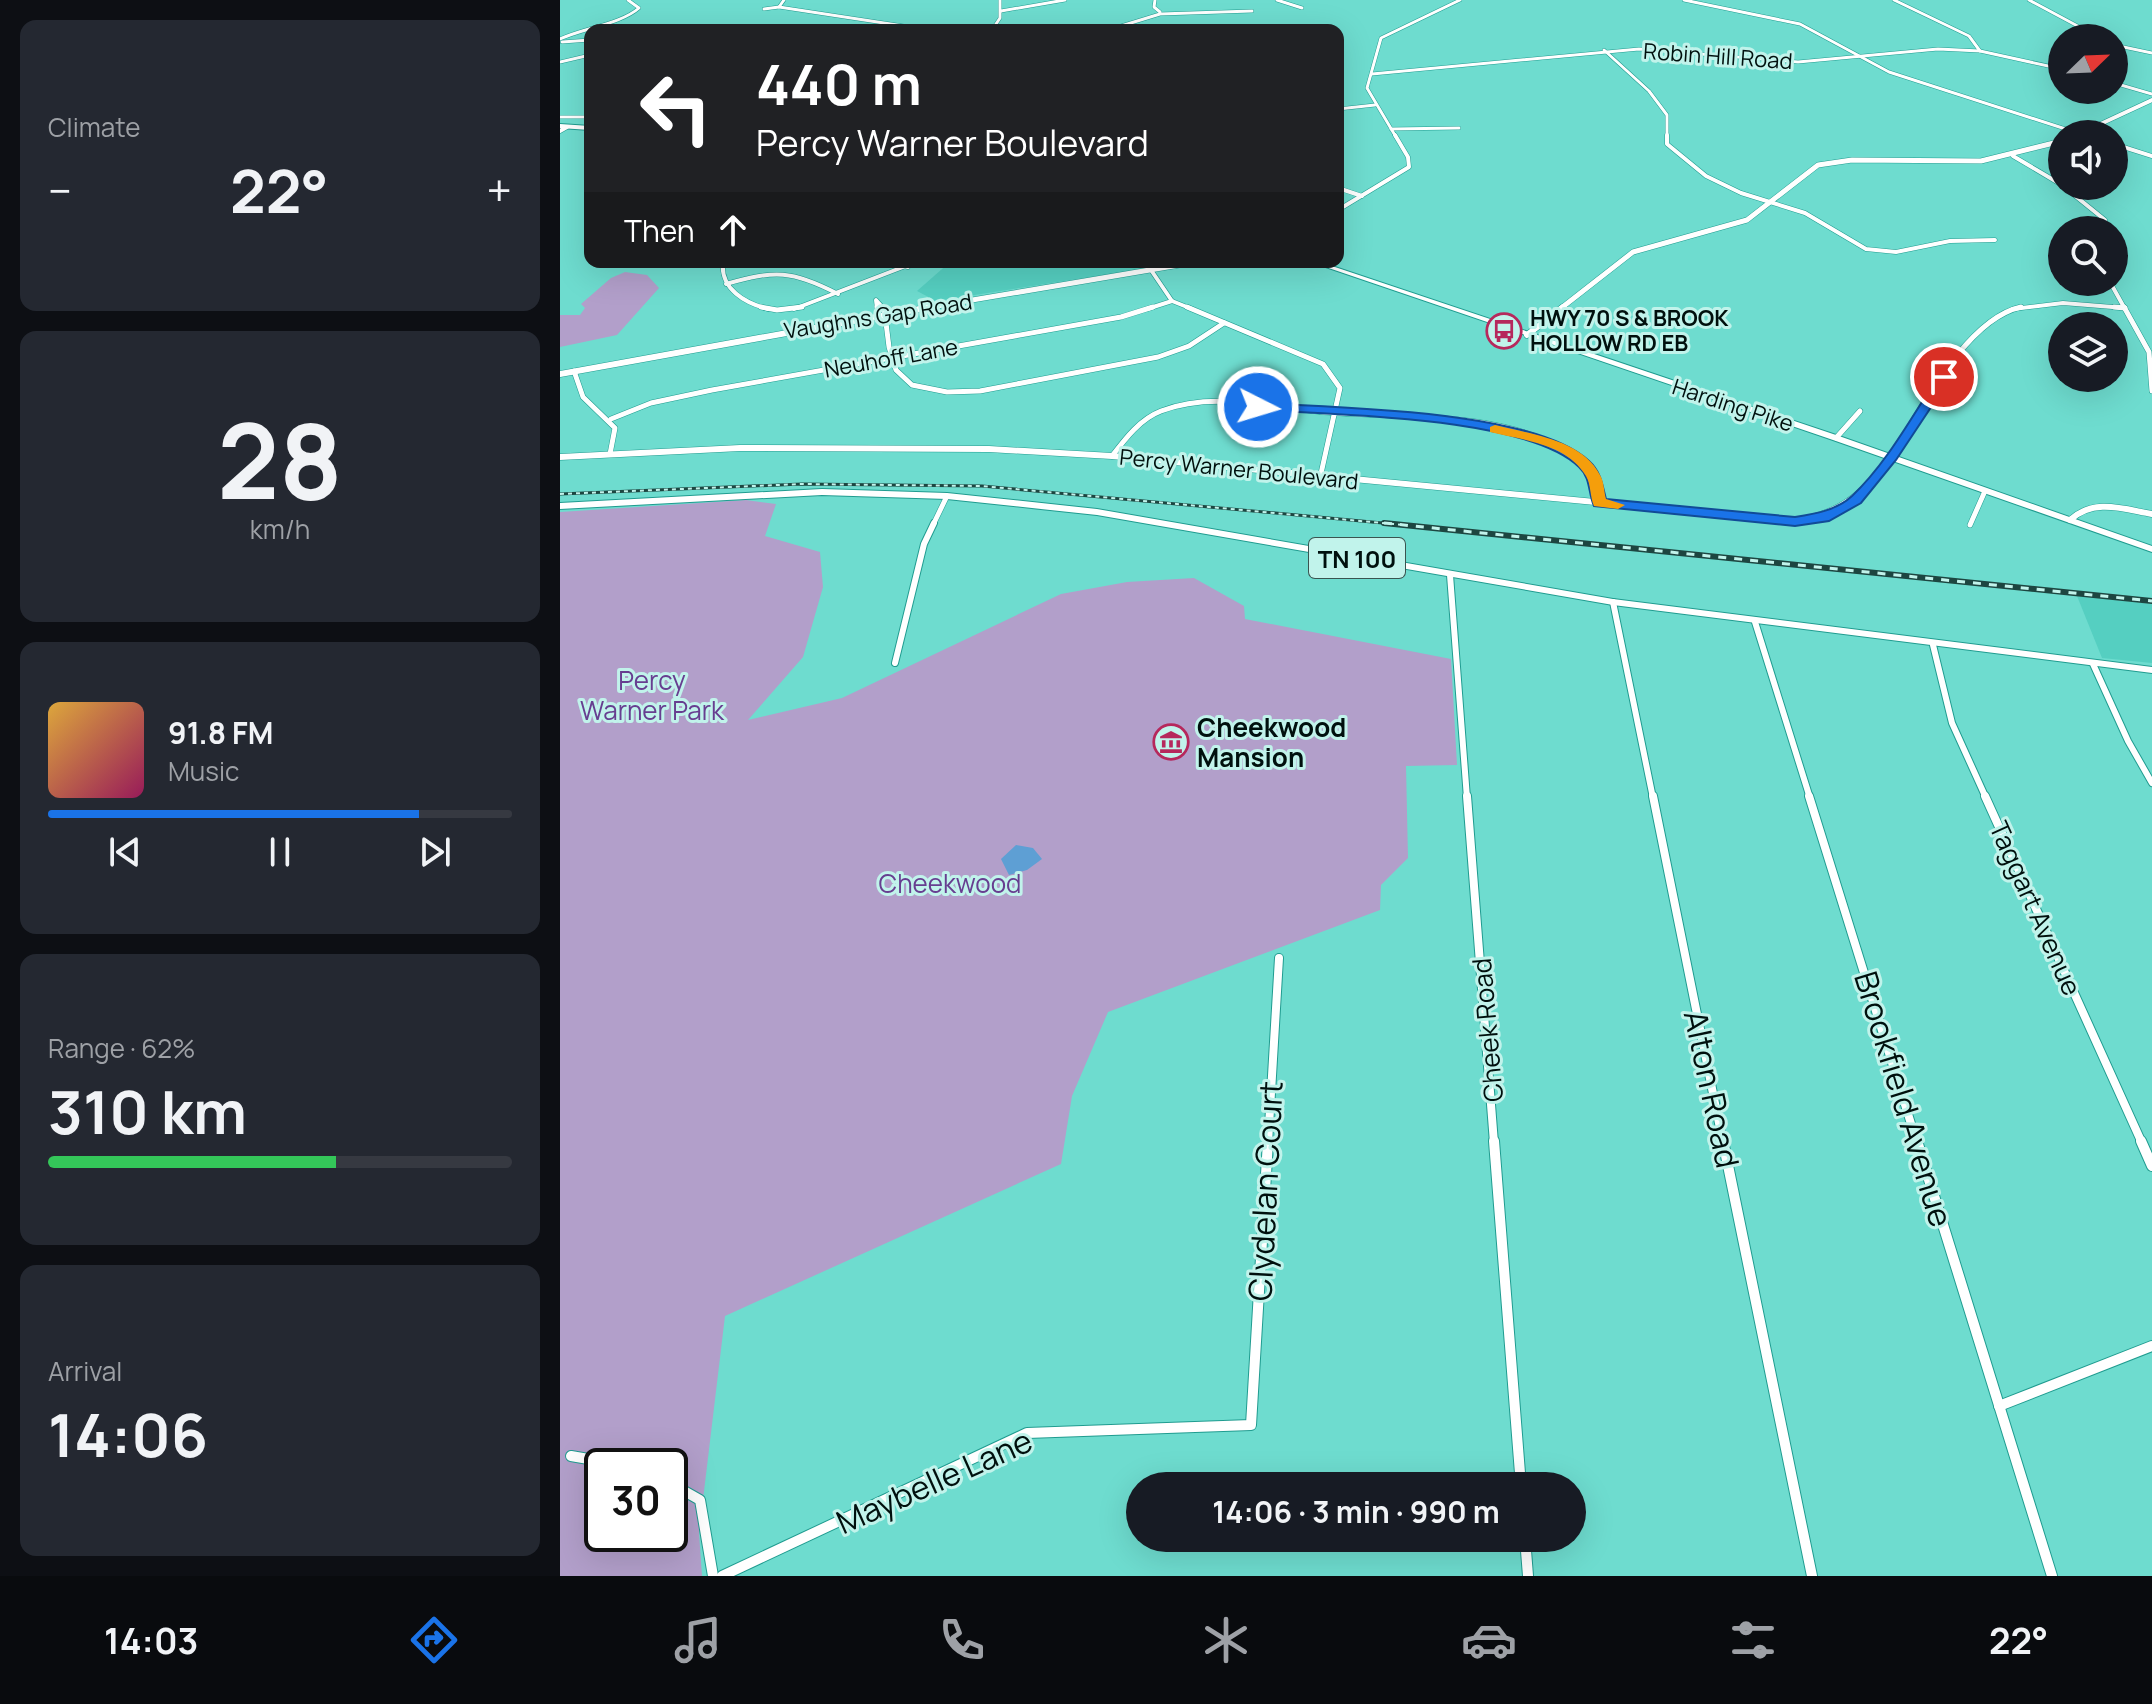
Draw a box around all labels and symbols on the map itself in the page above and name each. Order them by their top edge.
north arrow [2048,24,2128,104]
street label: Robin Hill Road [1642,36,1794,76]
street label: Vaughns Gap Road [782,286,974,346]
place label: HWY 70 S & BROOK HOLLOW RD EB [1530,303,1729,358]
bus stop icon: HWY 70 S & BROOK HOLLOW RD EB [1485,312,1523,350]
street label: Neuhoff Lane [822,331,960,385]
pin [1910,343,1978,411]
position arrow [1216,365,1300,449]
street label: Harding Pike [1669,371,1798,439]
street label: Percy Warner Boulevard [1118,442,1360,496]
road number: TN 100 [1309,538,1405,578]
park label: Percy Warner Park [580,662,725,728]
place label: Cheekwood Mansion [1197,709,1346,775]
museum icon: Cheekwood Mansion [1152,723,1190,761]
street label: Taggart Avenue [1981,815,2091,1001]
park label: Cheekwood [879,865,1021,901]
street label: Cheek Road [1463,957,1511,1103]
street label: Brookfield Avenue [1844,966,1964,1232]
street label: Alton Road [1674,1006,1750,1172]
street label: Clydelan Court [1237,1080,1293,1302]
street label: Maybelle Lane [829,1418,1039,1544]
speed limit sign: 30 [584,1448,688,1552]

